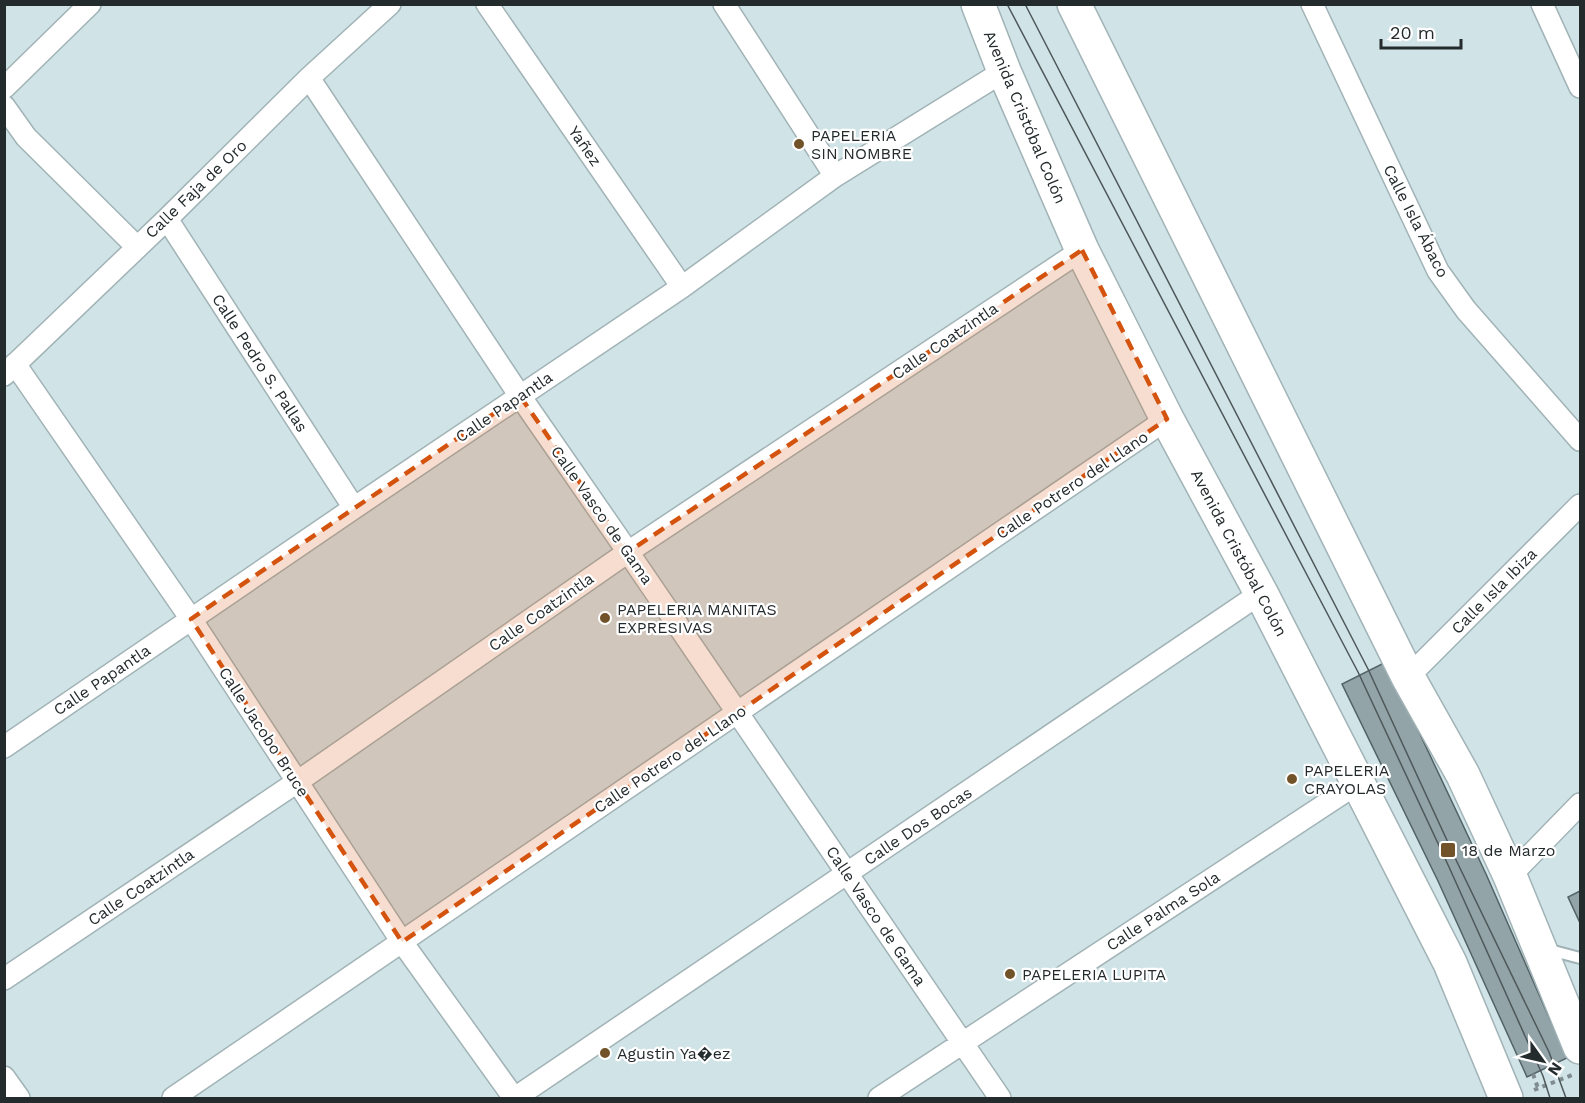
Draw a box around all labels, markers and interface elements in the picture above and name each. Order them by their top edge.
scale bar [1381,12,1460,50]
text: 20 m [1390,22,1435,43]
street label: Avenida Cristóbal Colón [980,28,1070,206]
street label: Yañez [564,122,606,170]
place label: PAPELERIA SIN NOMBRE [811,126,912,163]
street label: Calle Faja de Oro [141,136,251,242]
marker: PAPELERIA SIN NOMBRE [792,137,806,151]
street label: Calle Isla Ábaco [1379,161,1453,281]
street label: Calle Pedro S. Pallas [208,290,312,436]
street label: Calle Coatzintla [888,299,1002,383]
street label: Calle Papantla [452,368,556,446]
street label: Calle Potrero del Llano [992,427,1152,543]
street label: Calle Vasco de Gama [547,442,657,588]
street label: Avenida Cristóbal Colón [1187,466,1291,640]
street label: Calle Isla Ibiza [1447,544,1541,638]
street label: Calle Coatzintla [485,569,597,655]
place label: PAPELERIA MANITAS EXPRESIVAS [617,600,777,637]
marker: PAPELERIA MANITAS EXPRESIVAS [598,611,612,625]
street label: Calle Papantla [50,641,154,719]
street label: Calle Jacobo Bruce [215,664,313,800]
street label: Calle Potrero del Llano [590,701,750,817]
place label: PAPELERIA CRAYOLAS [1304,761,1390,798]
marker: PAPELERIA CRAYOLAS [1285,772,1299,786]
street label: Calle Dos Bocas [860,783,976,869]
marker: 18 de Marzo [1439,841,1457,859]
place label: 18 de Marzo [1462,841,1555,860]
street label: Calle Vasco de Gama [822,842,930,990]
street label: Calle Coatzintla [84,845,198,929]
street label: Calle Palma Sola [1103,867,1223,955]
place label: PAPELERIA LUPITA [1022,965,1166,984]
marker: PAPELERIA LUPITA [1003,967,1017,981]
north arrow [1513,1031,1573,1091]
place label: Agustin Ya�ez [617,1044,731,1063]
marker: Agustin Ya�ez [598,1046,612,1060]
text: N [1544,1059,1566,1079]

